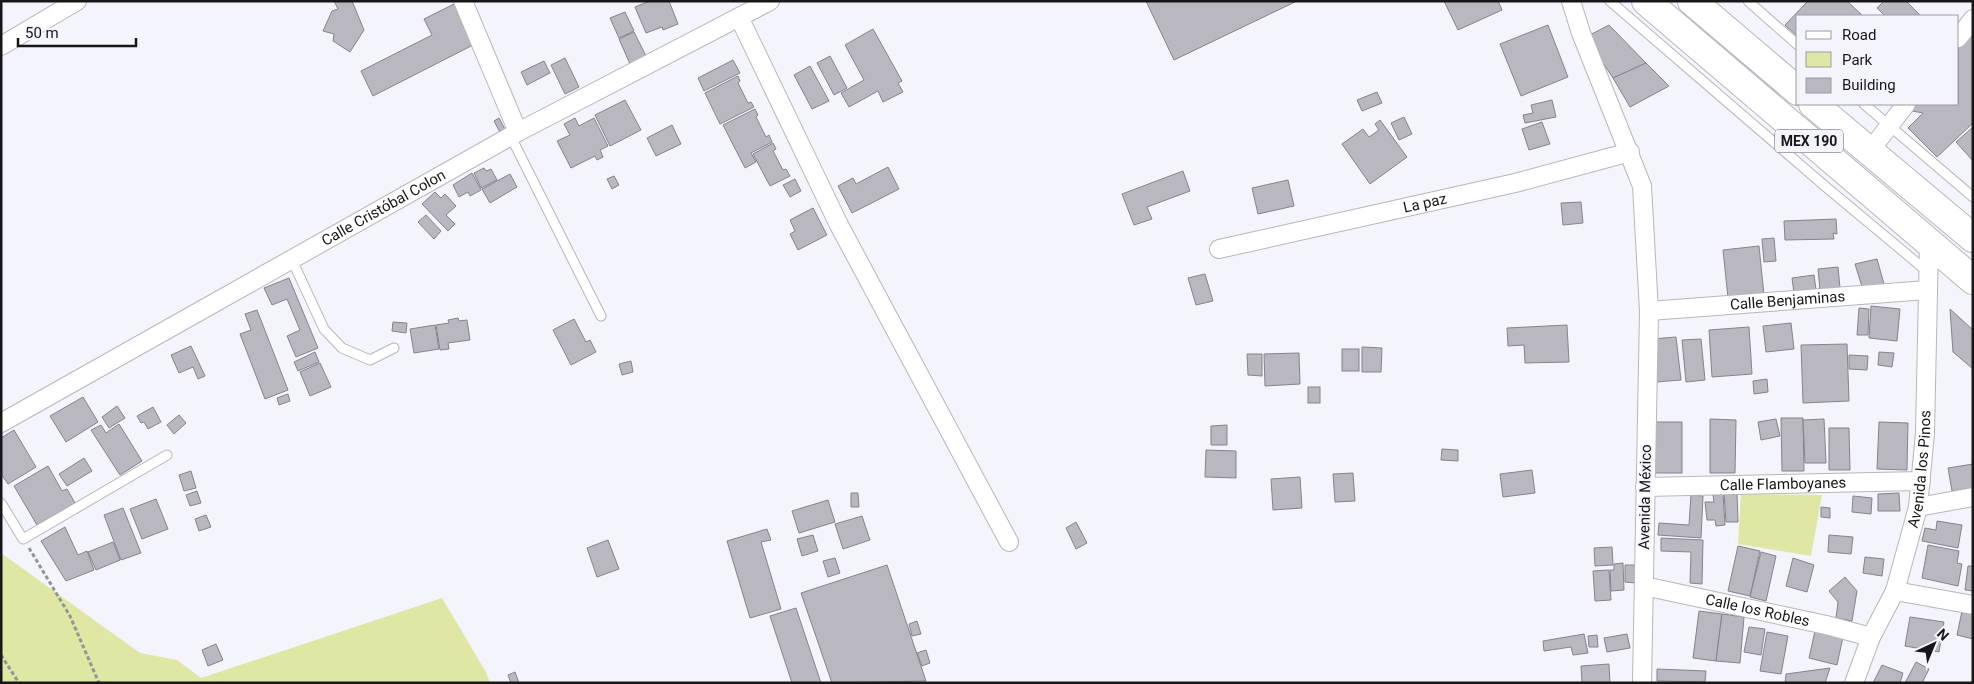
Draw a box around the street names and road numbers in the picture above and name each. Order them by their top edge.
road number: MEX 190 [1775,130,1843,152]
street label: Calle Cristóbal Colon [318,166,449,250]
street label: La paz [1401,190,1448,217]
street label: Calle Benjaminas [1729,287,1846,314]
street label: Avenida los Pinos [1904,410,1934,530]
street label: Avenida México [1635,444,1655,550]
street label: Calle Flamboyanes [1720,474,1846,494]
street label: Calle los Robles [1704,590,1811,630]

